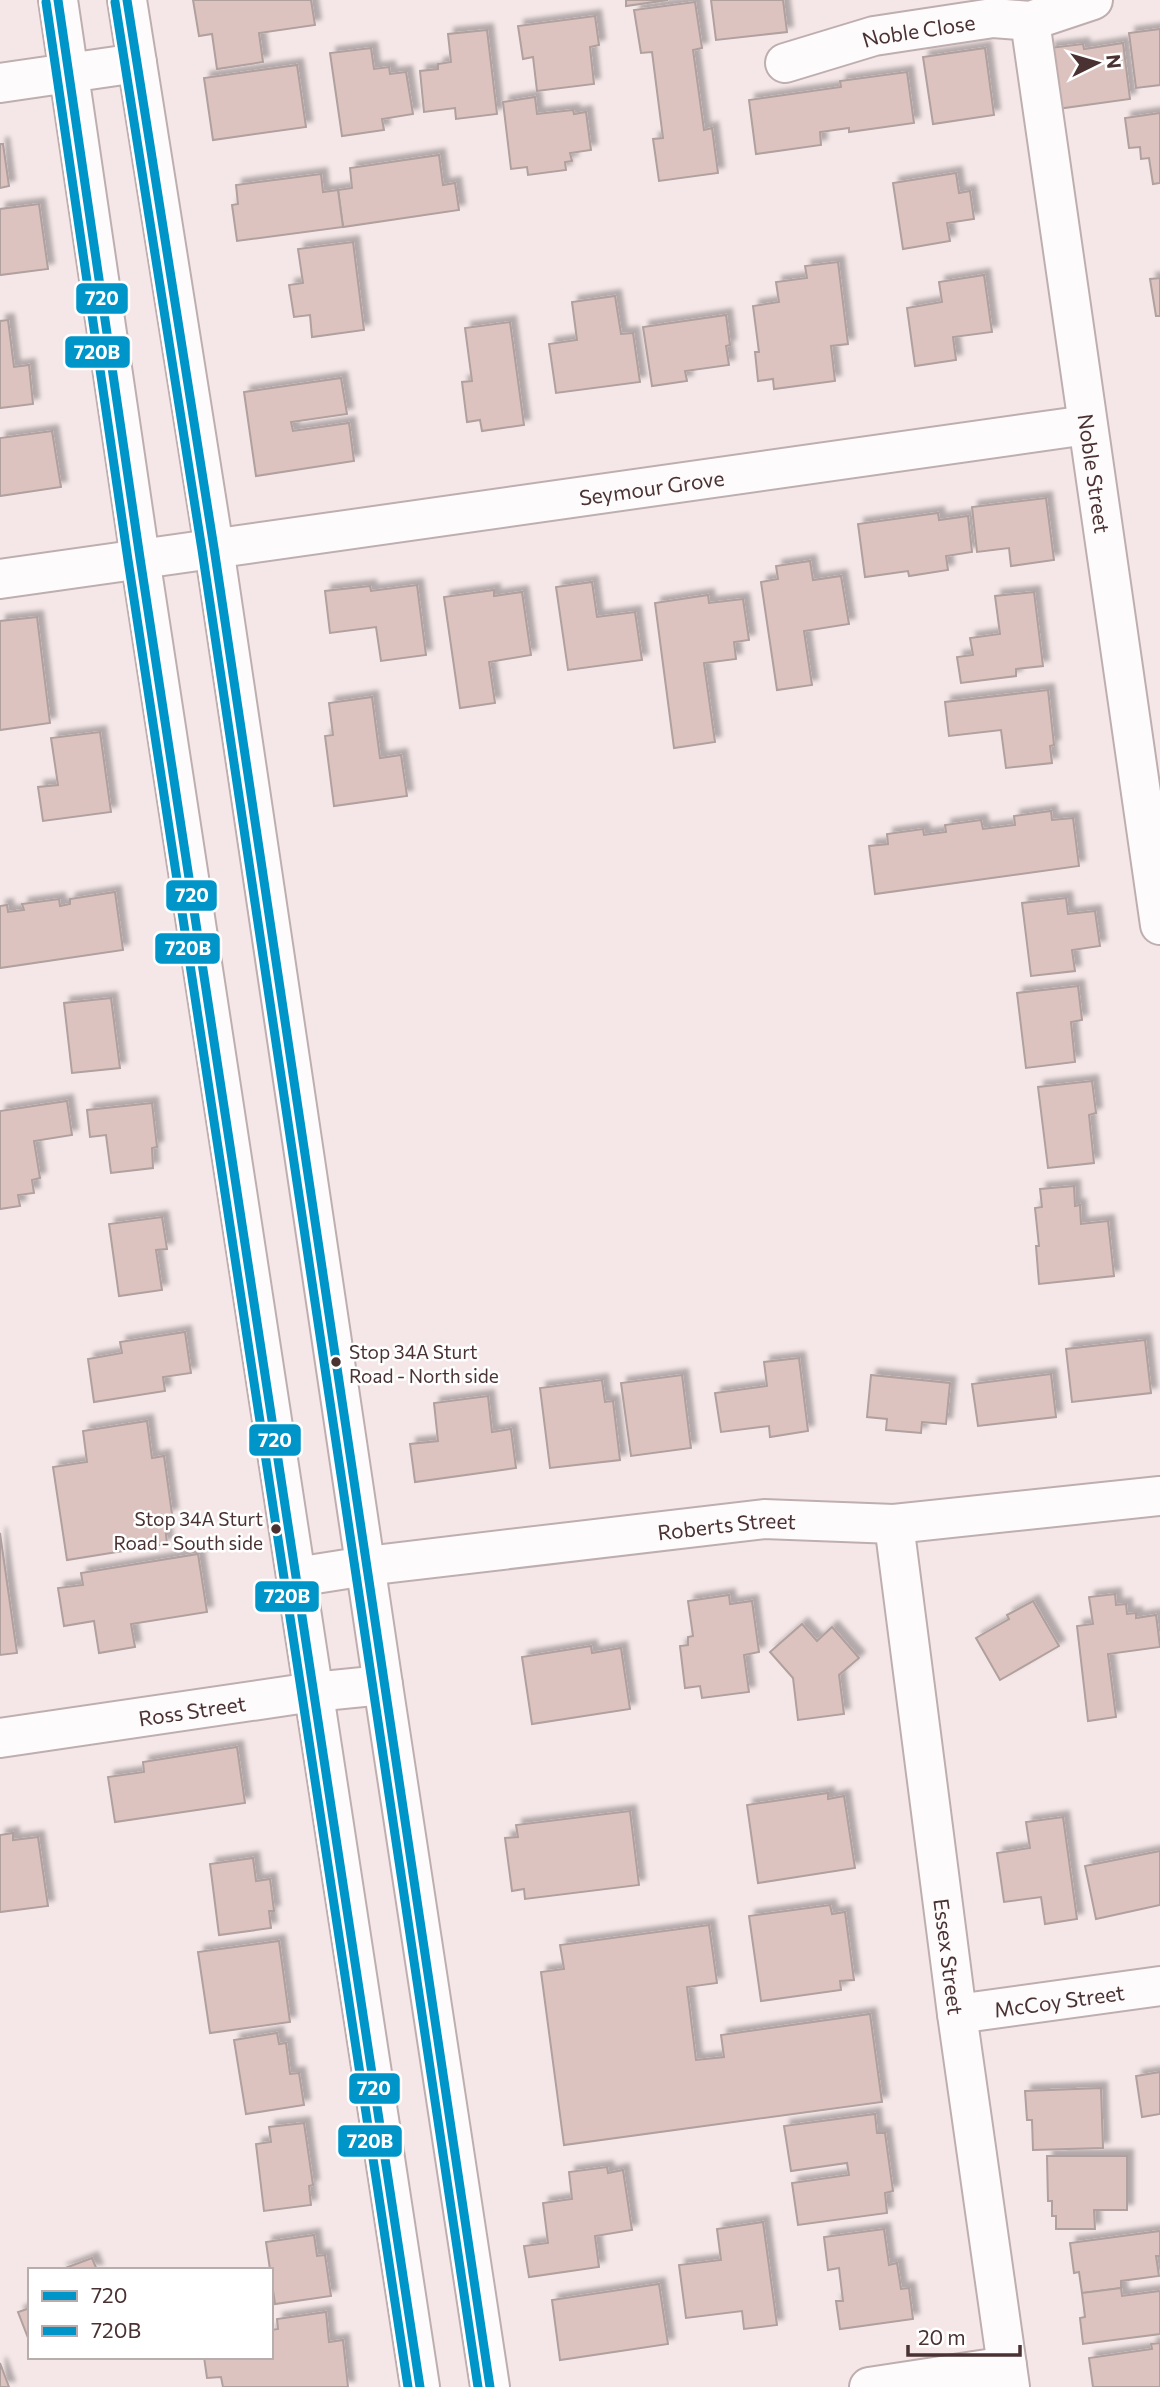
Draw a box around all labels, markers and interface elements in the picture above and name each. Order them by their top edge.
street label: Noble Close [859,8,977,51]
north arrow [1062,28,1132,98]
text: N [1102,53,1127,70]
line badge: 720 [75,282,129,315]
text: 720 [85,286,119,309]
line badge: 720B [64,335,131,369]
text: 720B [74,340,120,363]
street label: Noble Street [1074,412,1116,535]
street label: Seymour Grove [577,464,726,509]
line badge: 720 [165,879,218,912]
text: 720 [175,883,209,906]
line badge: 720B [154,932,221,965]
text: 720B [165,936,211,959]
place label: Stop 34A Sturt Road - North side [349,1340,499,1387]
marker: Stop 34A Sturt Road - North side [329,1355,343,1369]
line badge: 720 [248,1423,302,1457]
text: 720 [258,1428,292,1451]
street label: Roberts Street [656,1506,797,1544]
place label: Stop 34A Sturt Road - South side [113,1507,263,1554]
marker: Stop 34A Sturt Road - South side [269,1522,283,1536]
line badge: 720B [254,1580,320,1613]
text: 720B [264,1584,310,1607]
street label: Ross Street [137,1690,247,1730]
street label: Essex Street [930,1897,969,2016]
street label: McCoy Street [992,1979,1126,2021]
line badge: 720 [348,2072,401,2105]
text: 720 [357,2076,391,2099]
line badge: 720B [337,2124,403,2158]
text: 720B [347,2129,393,2152]
legend [28,2268,273,2359]
text: 720 [91,2282,127,2307]
scale bar [908,2314,1020,2358]
text: 720B [91,2317,141,2342]
text: 20 m [918,2324,966,2349]

